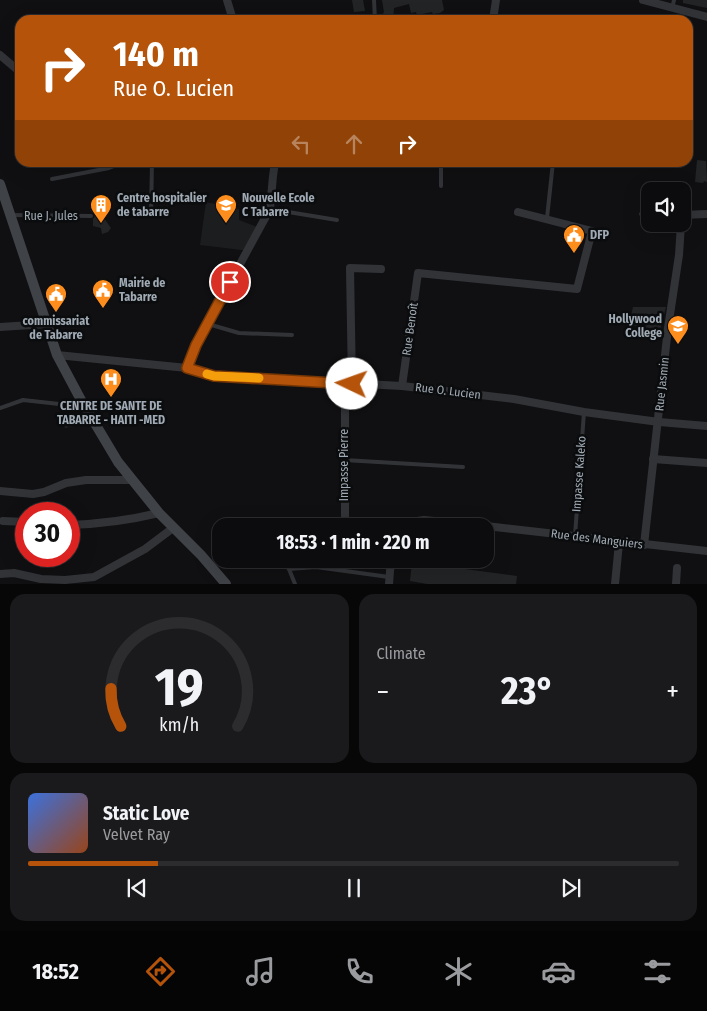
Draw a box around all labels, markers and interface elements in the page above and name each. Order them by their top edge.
text: 140 m [113,33,199,75]
icon: right [30,35,95,100]
text: Rue O. Lucien [113,75,234,102]
icon: left [287,130,315,158]
icon: ahead [340,130,368,158]
icon: right [393,130,421,158]
map controls [641,182,691,232]
button: sound [641,182,691,232]
place label: Centre hospitalier de tabarre [117,191,207,219]
place label: Nouvelle Ecole C Tabarre [242,191,315,219]
building icon: Centre hospitalier de tabarre [89,193,113,224]
school or university icon: Nouvelle Ecole C Tabarre [214,193,238,224]
street label: Rue J. Jules [24,209,78,223]
public building icon: DFP [562,223,586,254]
place label: DFP [590,228,609,242]
pin [209,261,251,303]
icon: arrive [216,268,244,296]
place label: Mairie de Tabarre [119,276,165,304]
public building icon: Mairie de Tabarre [91,278,115,309]
public building icon: commissariat de Tabarre [44,282,68,313]
street label: Rue Benoît [399,301,421,357]
place label: Hollywood College [609,312,662,340]
place label: commissariat de Tabarre [23,314,90,342]
school or university icon: Hollywood College [666,314,690,345]
street label: Rue Jasmin [652,356,672,412]
position arrow [325,357,377,409]
hospital icon: CENTRE DE SANTE DE TABARRE - HAITI -MED [99,367,123,398]
street label: Rue O. Lucien [414,380,482,402]
place label: CENTRE DE SANTE DE TABARRE - HAITI -MED [57,399,165,427]
street label: Impasse Pierre [337,429,351,501]
street label: Impasse Kaleko [569,436,589,512]
speed limit sign: 30 [15,502,80,567]
street label: Rue des Manguiers [550,526,644,552]
text: 18:53 · 1 min · 220 m [276,531,430,554]
text: Climate [377,644,426,663]
text: 19 [155,656,204,719]
text: 23° [501,668,554,714]
text: − [377,675,389,708]
text: + [666,675,679,708]
text: km/h [159,714,199,736]
text: Static Love [103,802,190,825]
text: Velvet Ray [103,825,170,844]
icon: previous [123,874,151,902]
icon: pause [340,874,368,902]
icon: next [557,874,585,902]
icon: directions [143,954,178,989]
icon: music [243,954,278,989]
icon: phone [342,954,377,989]
icon: climate [441,954,476,989]
icon: car [541,954,576,989]
icon: filters [640,954,675,989]
text: 18:52 [32,958,79,985]

